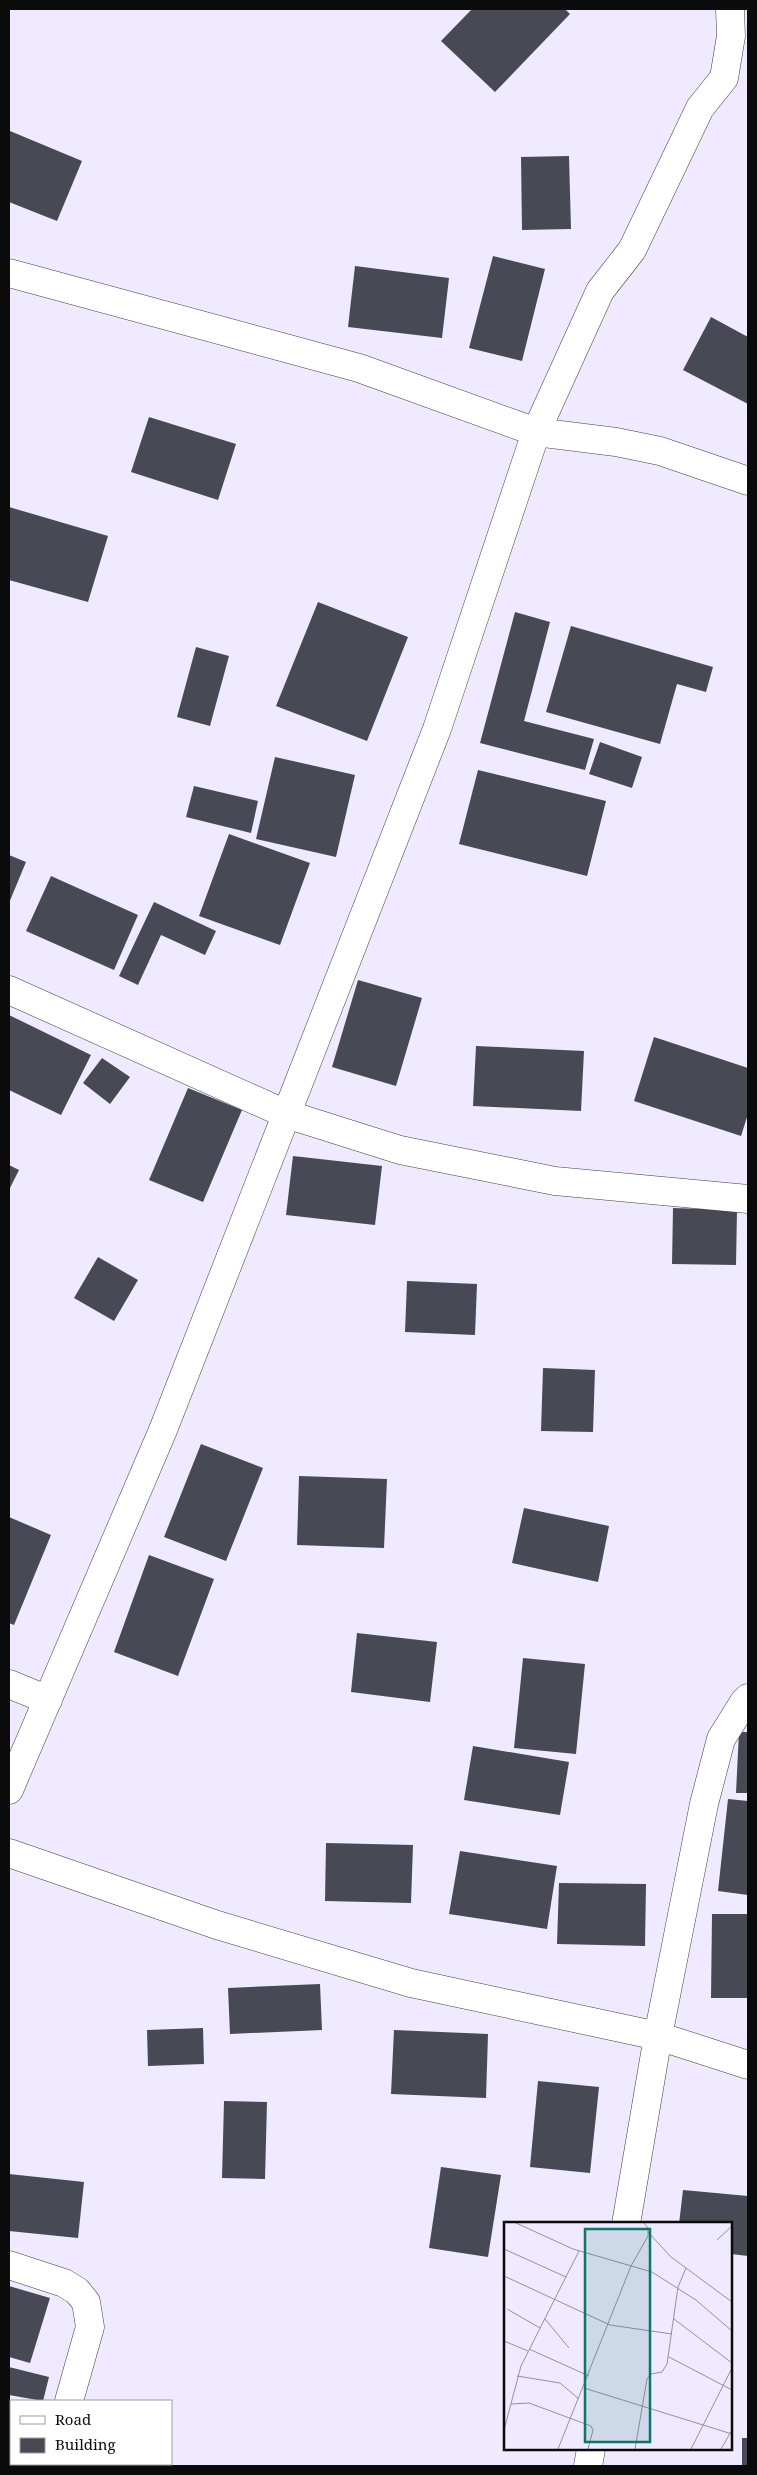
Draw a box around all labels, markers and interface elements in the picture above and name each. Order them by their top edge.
inset map [504,2222,732,2450]
legend [10,2400,172,2465]
text: Road [55,2409,91,2429]
text: Building [55,2434,116,2454]

